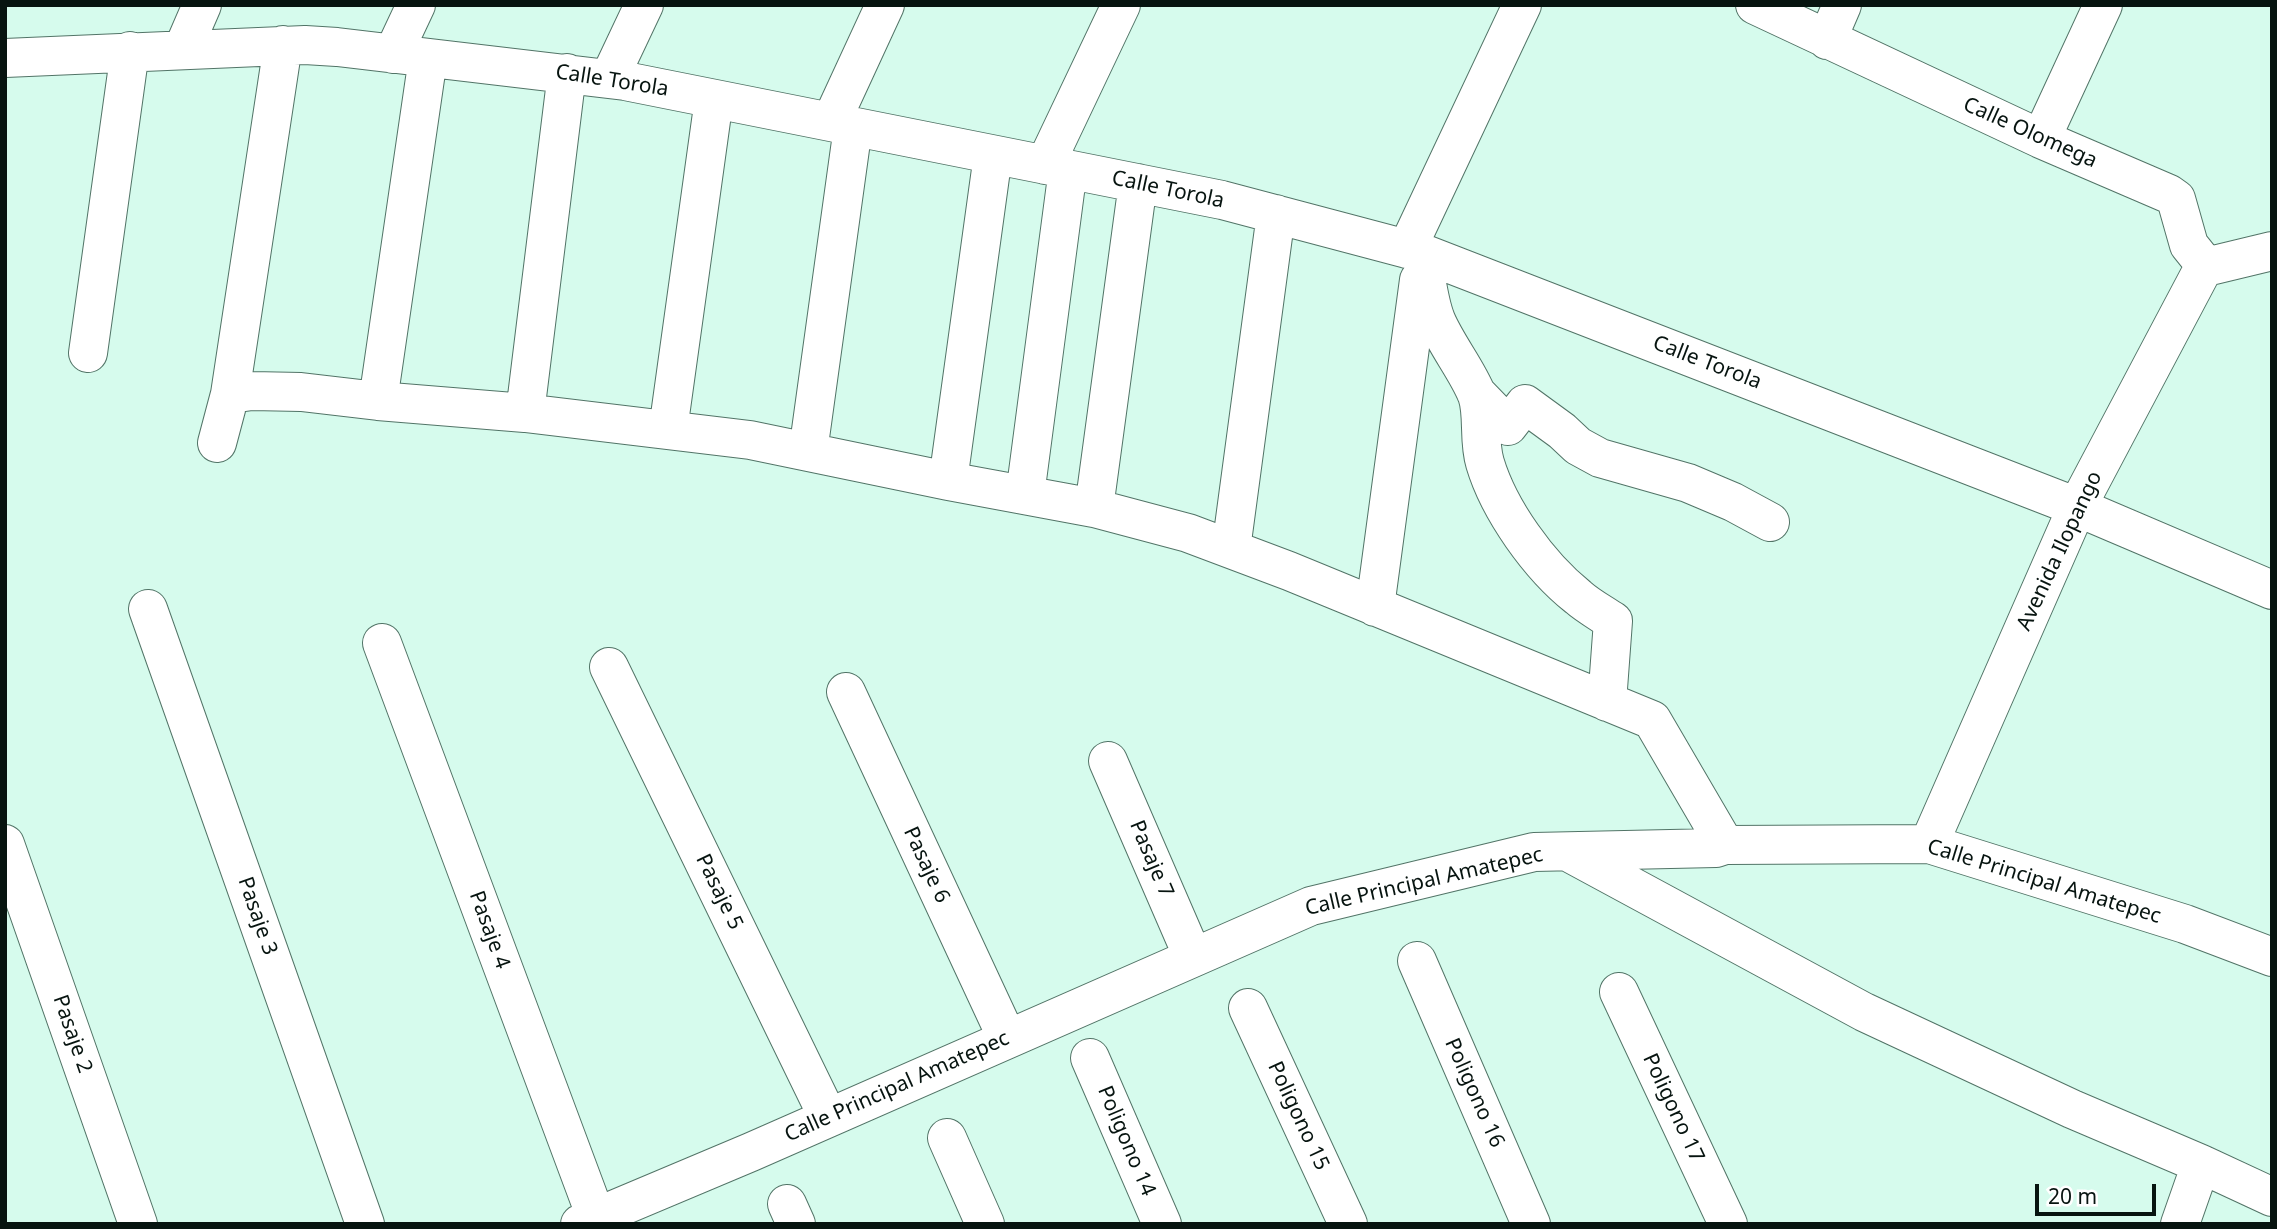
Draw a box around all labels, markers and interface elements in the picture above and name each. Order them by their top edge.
street label: Calle Torola [554,60,670,102]
street label: Calle Olomega [1959,92,2101,174]
street label: Calle Torola [1109,166,1227,214]
street label: Calle Torola [1649,331,1765,395]
street label: Avenida Ilopango [2012,467,2108,635]
street label: Pasaje 7 [1124,817,1178,901]
street label: Pasaje 6 [897,823,955,907]
street label: Calle Principal Amatepec [1924,834,2164,930]
street label: Calle Principal Amatepec [1303,842,1545,922]
street label: Pasaje 5 [690,850,748,934]
street label: Pasaje 3 [232,874,282,958]
street label: Pasaje 4 [463,888,515,972]
street label: Pasaje 2 [47,992,97,1076]
street label: Calle Principal Amatepec [781,1026,1013,1148]
street label: Poligono 16 [1439,1034,1509,1152]
street label: Poligono 17 [1637,1050,1709,1166]
street label: Poligono 15 [1262,1058,1334,1174]
street label: Poligono 14 [1092,1082,1160,1200]
scale bar [2039,1170,2160,1214]
text: 20 m [2048,1182,2097,1210]

